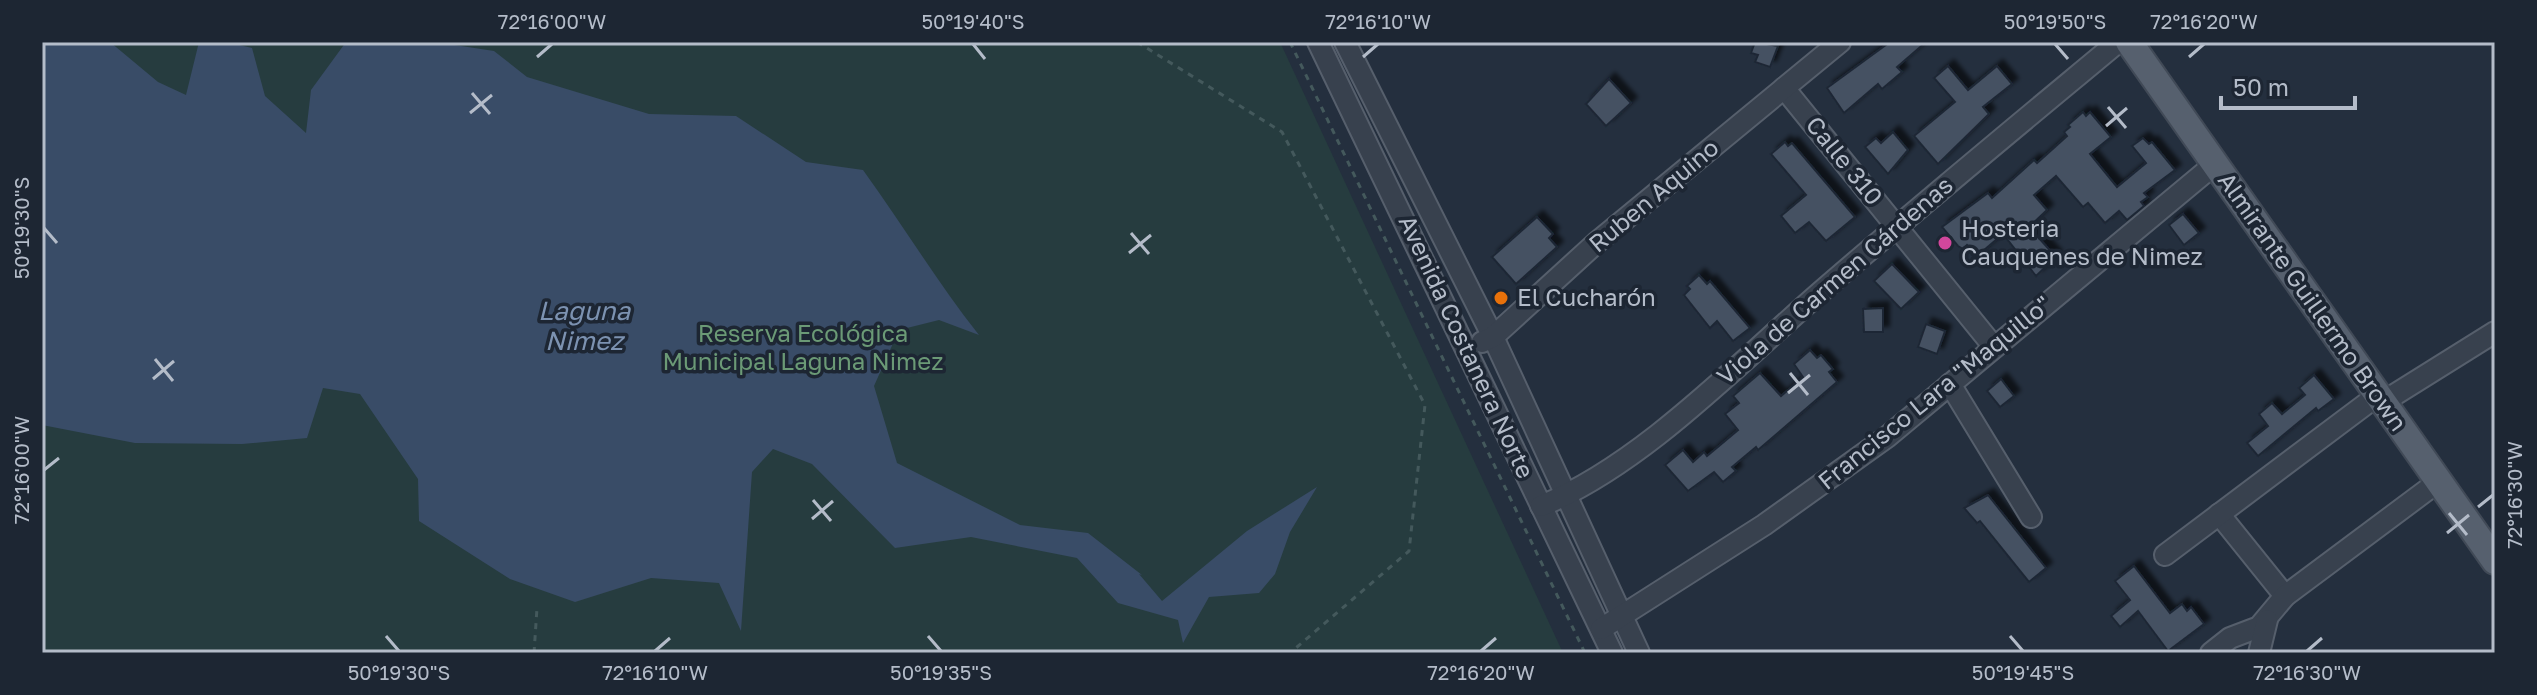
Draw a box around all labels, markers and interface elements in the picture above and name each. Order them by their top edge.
text: 72°16'00"W [498,9,606,33]
text: 50°19'40"S [921,9,1025,33]
text: 72°16'10"W [1325,9,1431,33]
text: 50°19'50"S [2004,9,2106,33]
text: 72°16'20"W [2150,9,2258,33]
scale bar [2221,60,2355,110]
text: 50 m [2233,72,2289,101]
street label: Calle 310 [1801,110,1890,210]
street label: Ruben Aquino [1582,132,1724,258]
street label: Almirante Guillermo Brown [2213,166,2414,436]
street label: Viola de Carmen Cárdenas [1710,170,1958,390]
text: 50°19'30"S [9,177,33,279]
street label: Avenida Costanera Norte [1394,210,1541,483]
place label: Hosteria Cauquenes de Nimez [1961,213,2203,270]
marker: Hosteria Cauquenes de Nimez [1936,234,1954,252]
place label: El Cucharón [1517,282,1656,311]
marker: El Cucharón [1492,289,1510,307]
street label: Francisco Lara "Maquillo" [1812,289,2056,495]
water label: Laguna Nimez [538,295,631,356]
park label: Reserva Ecológica Municipal Laguna Nimez [662,318,944,375]
text: 72°16'00"W [9,416,33,524]
text: 72°16'30"W [2502,441,2526,549]
text: 50°19'30"S [348,660,450,684]
text: 72°16'10"W [602,660,708,684]
text: 50°19'35"S [890,660,992,684]
text: 72°16'20"W [1427,660,1535,684]
text: 50°19'45"S [1972,660,2074,684]
text: 72°16'30"W [2253,660,2361,684]

